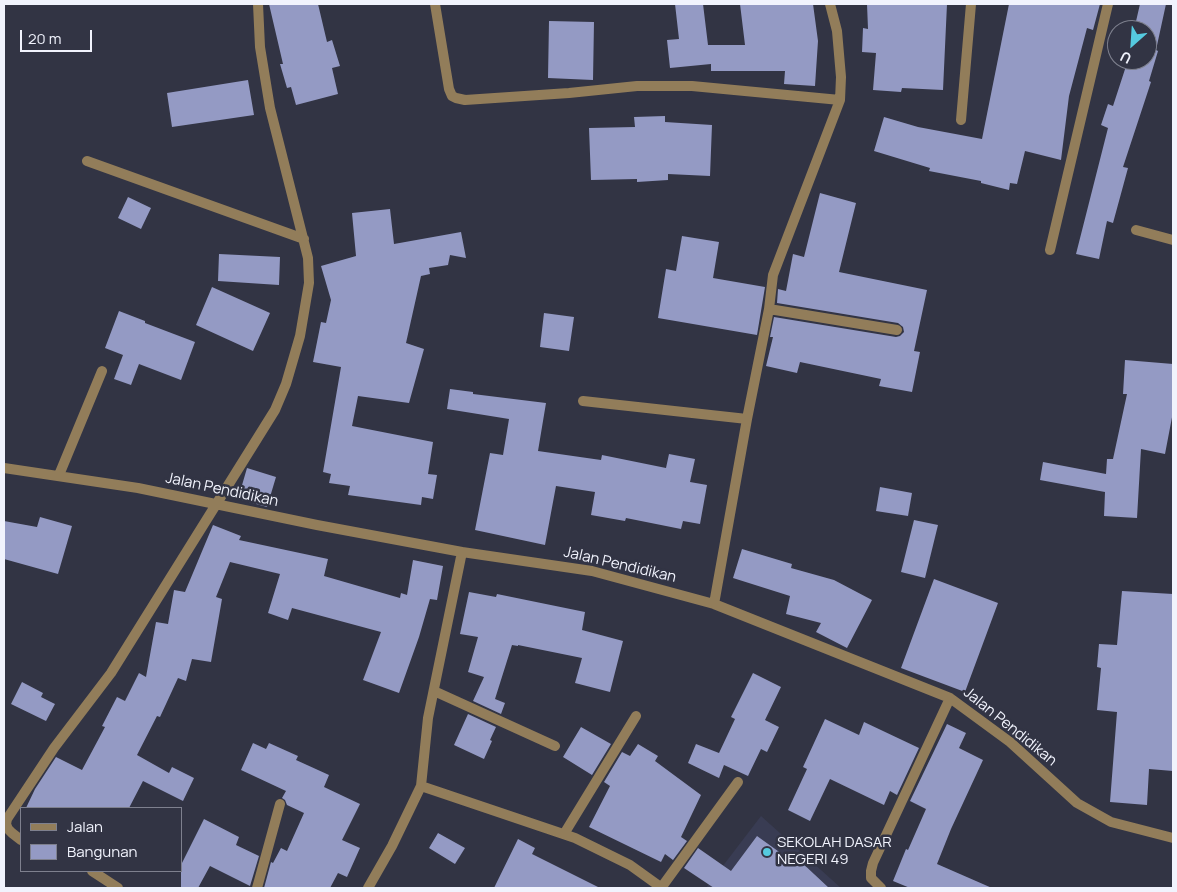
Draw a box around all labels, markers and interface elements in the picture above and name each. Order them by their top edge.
scale bar [22,20,95,52]
north arrow [1107,20,1157,70]
text: 20 m [28,28,61,49]
text: U [1117,47,1134,69]
street label: Jalan Pendidikan [164,469,280,511]
street label: Jalan Pendidikan [562,543,678,587]
street label: Jalan Pendidikan [960,684,1060,770]
legend [20,807,182,872]
text: Jalan [67,816,103,837]
place label: SEKOLAH DASAR NEGERI 49 [777,834,892,869]
text: Bangunan [67,841,137,862]
marker: SEKOLAH DASAR NEGERI 49 [761,846,773,858]

